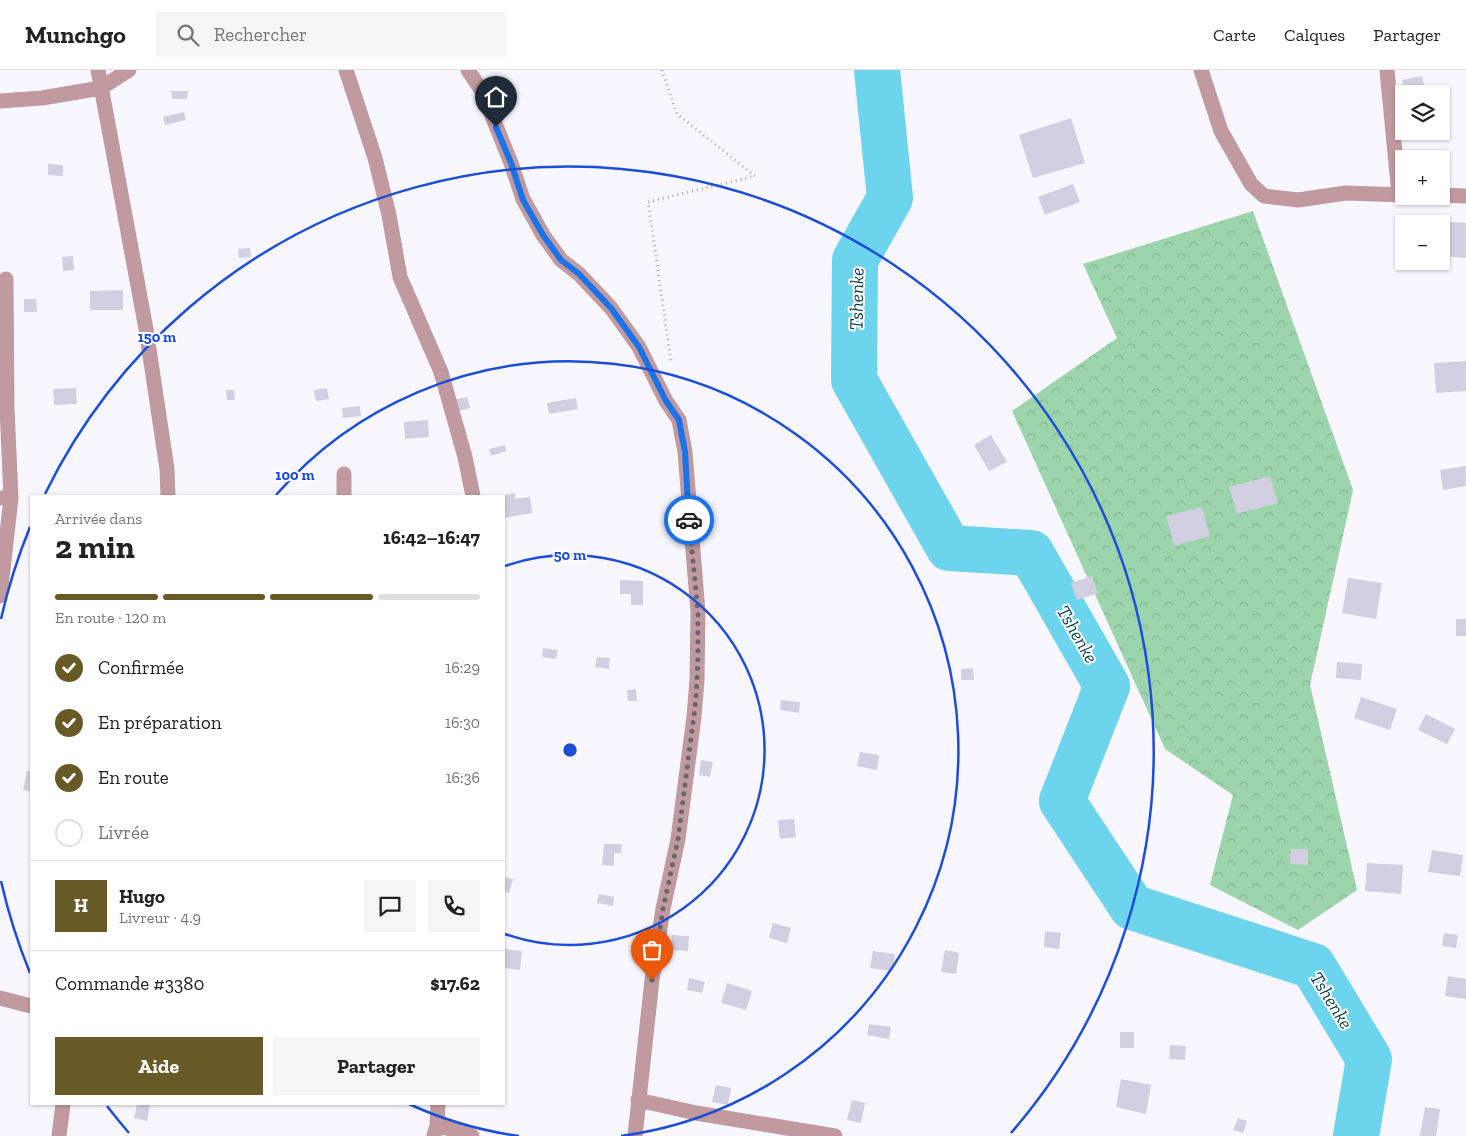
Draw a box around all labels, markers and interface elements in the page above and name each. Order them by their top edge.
search box [156,12,506,57]
text: Munchgo [25,20,126,49]
icon: search [174,21,202,49]
text: Rechercher [214,23,307,46]
text: Carte [1213,24,1256,46]
text: Calques [1284,24,1345,46]
text: Partager [1373,24,1441,46]
pin [475,76,517,127]
icon: home [482,83,510,111]
map controls [1395,85,1450,270]
button: layers [1395,85,1450,140]
button: + [1395,150,1450,205]
button: − [1395,215,1450,270]
water label: Tshenke [844,267,869,331]
text: 150 m [138,328,176,346]
text: 100 m [275,466,315,484]
courier [664,495,714,545]
icon: car [675,506,703,534]
text: Arrivée dans [55,509,142,528]
text: 16:42–16:47 [383,526,480,549]
text: 2 min [55,528,135,566]
text: 50 m [554,546,586,564]
water label: Tshenke [1052,601,1103,667]
text: En route · 120 m [55,608,166,627]
icon: check [55,654,83,682]
text: Confirmée [98,656,184,679]
text: 16:29 [445,658,480,677]
icon: check [55,709,83,737]
text: En préparation [98,711,222,734]
text: 16:30 [445,713,480,732]
centre of rings [561,741,579,759]
icon: check [55,764,83,792]
text: En route [98,766,169,789]
text: 16:36 [445,768,480,787]
text: Livrée [98,821,149,844]
button: chat [364,880,416,932]
button: phone [428,880,480,932]
text: Hugo [119,885,165,908]
text: H [74,894,88,917]
text: Livreur · 4.9 [119,908,201,927]
pin [631,929,673,980]
icon: bag [638,936,666,964]
water label: Tshenke [1305,967,1358,1033]
text: Commande #3380 [55,972,205,995]
text: $17.62 [430,972,480,995]
button: Aide [55,1037,263,1095]
button: Partager [273,1037,480,1095]

